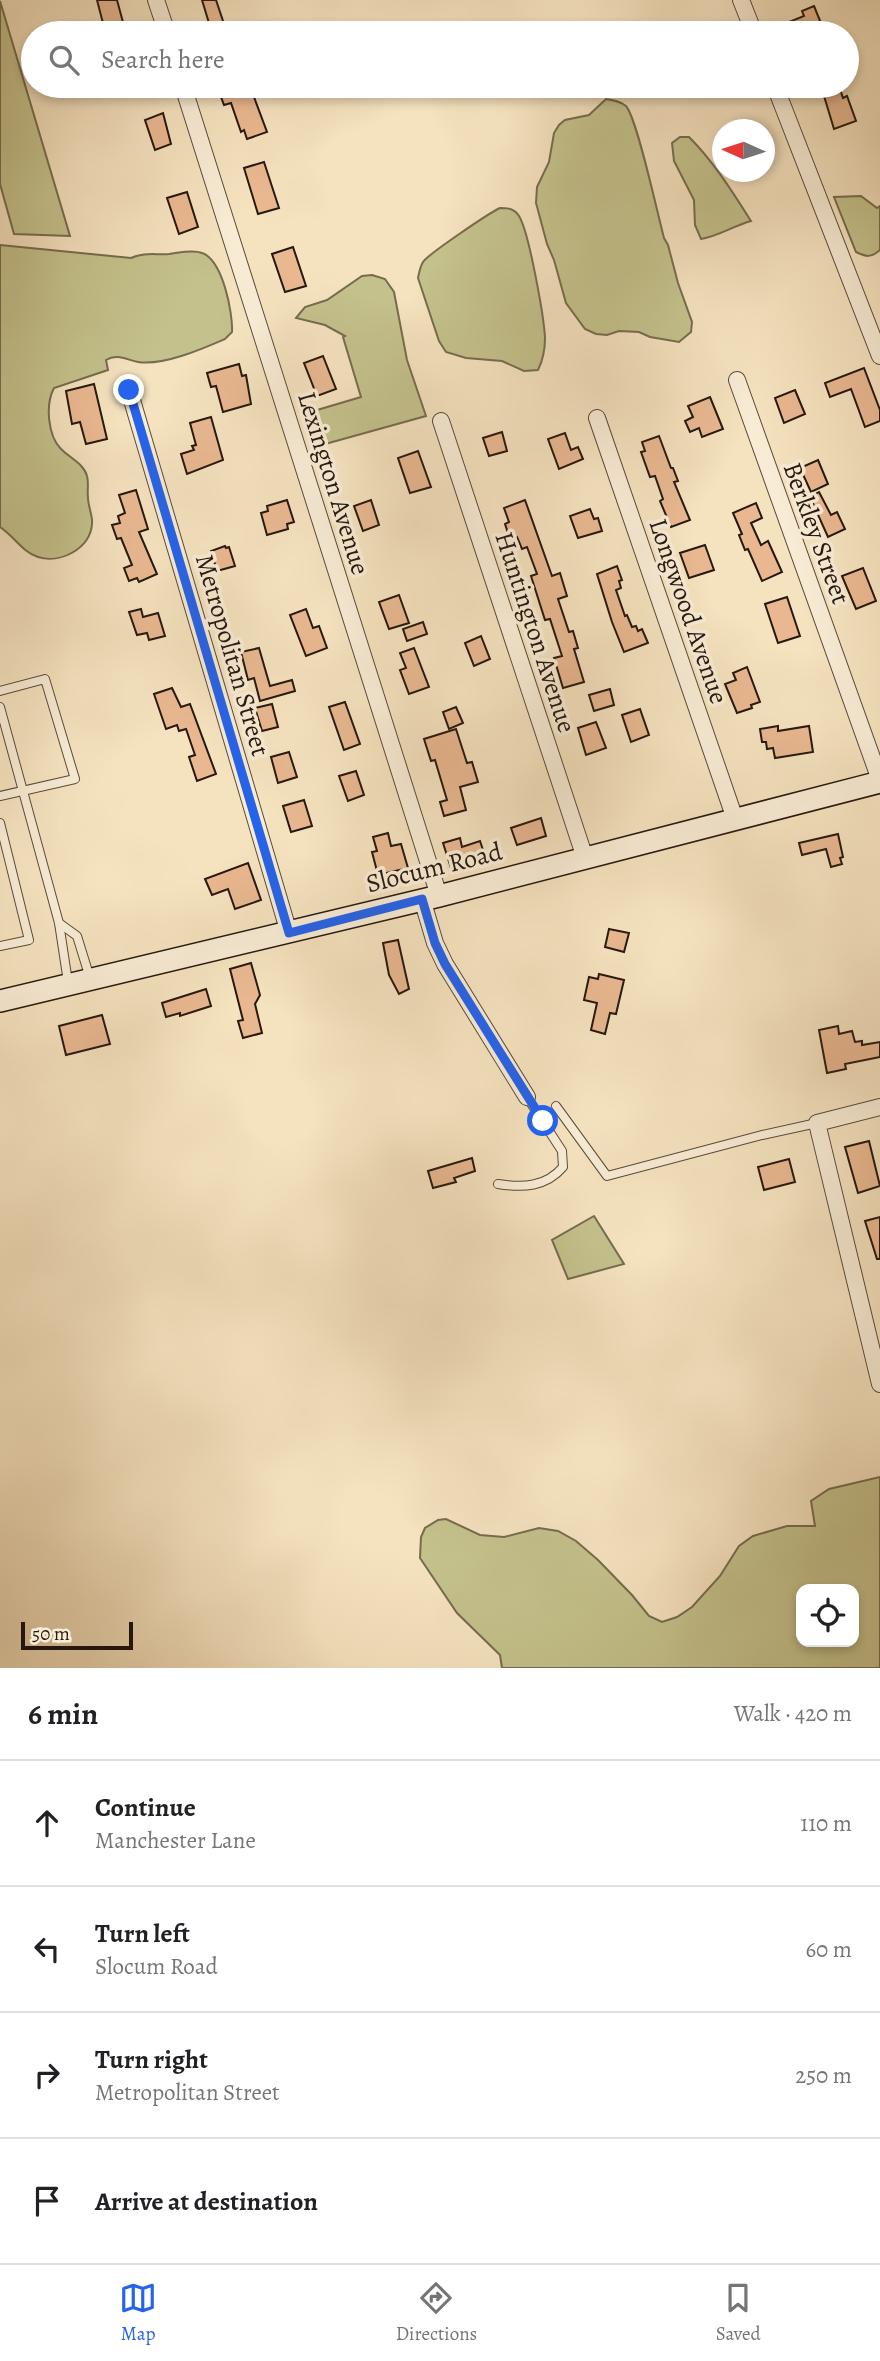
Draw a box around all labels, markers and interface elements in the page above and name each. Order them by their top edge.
search box [21,21,859,98]
icon: search [45,41,83,79]
text: Search here [101,42,225,77]
north arrow [712,119,775,182]
route end [113,374,144,405]
street label: Lexington Avenue [289,387,378,579]
street label: Berkley Street [775,457,859,609]
street label: Longwood Avenue [640,514,737,708]
street label: Huntington Avenue [487,527,585,737]
street label: Metropolitan Street [187,550,278,761]
street label: Slocum Road [363,834,506,901]
route start [527,1105,558,1136]
map controls [796,1584,859,1647]
button: locate [796,1584,859,1647]
scale bar [21,1619,133,1651]
text: 50 m [32,1621,70,1647]
text: 6 min [28,1694,98,1734]
text: Walk · 420 m [734,1698,852,1729]
text: Continue [95,1790,196,1825]
icon: ahead [28,1804,66,1842]
text: 110 m [800,1808,852,1839]
text: Manchester Lane [95,1825,256,1856]
text: Turn left [95,1916,190,1951]
icon: left [28,1930,66,1968]
text: 60 m [805,1934,852,1965]
text: Slocum Road [95,1951,218,1982]
text: Turn right [95,2042,208,2077]
icon: right [28,2056,66,2094]
text: 250 m [795,2060,852,2091]
text: Metropolitan Street [95,2077,280,2108]
icon: arrive [28,2182,66,2220]
text: Arrive at destination [95,2184,318,2219]
tab: Map [119,2279,157,2347]
tab: Directions [396,2279,477,2347]
tab: Saved [716,2279,761,2347]

